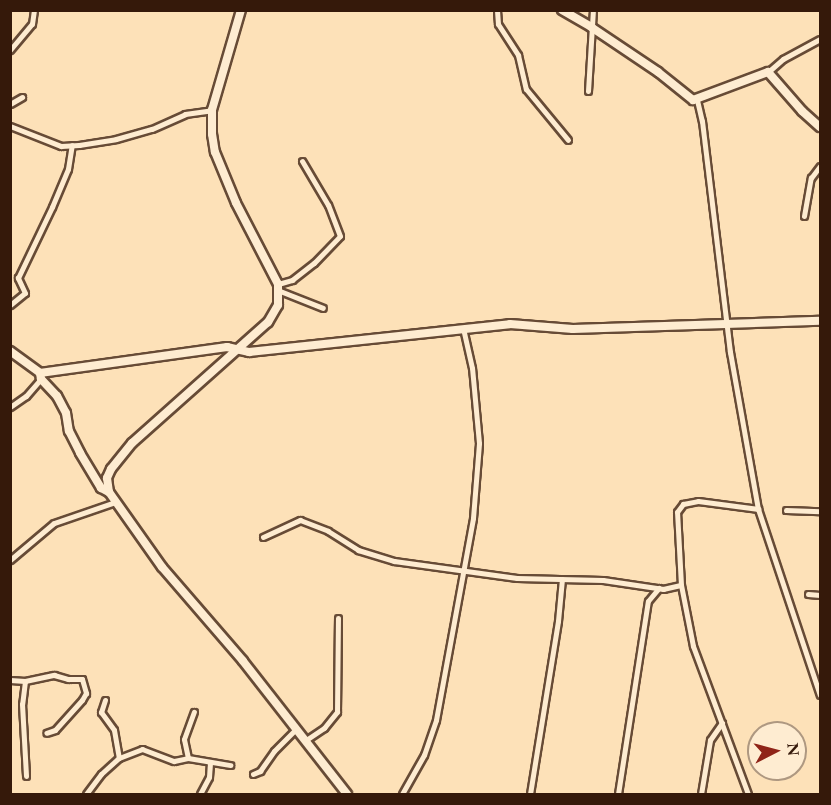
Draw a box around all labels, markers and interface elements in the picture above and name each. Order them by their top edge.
north arrow [747,721,807,781]
text: N [782,742,805,757]

